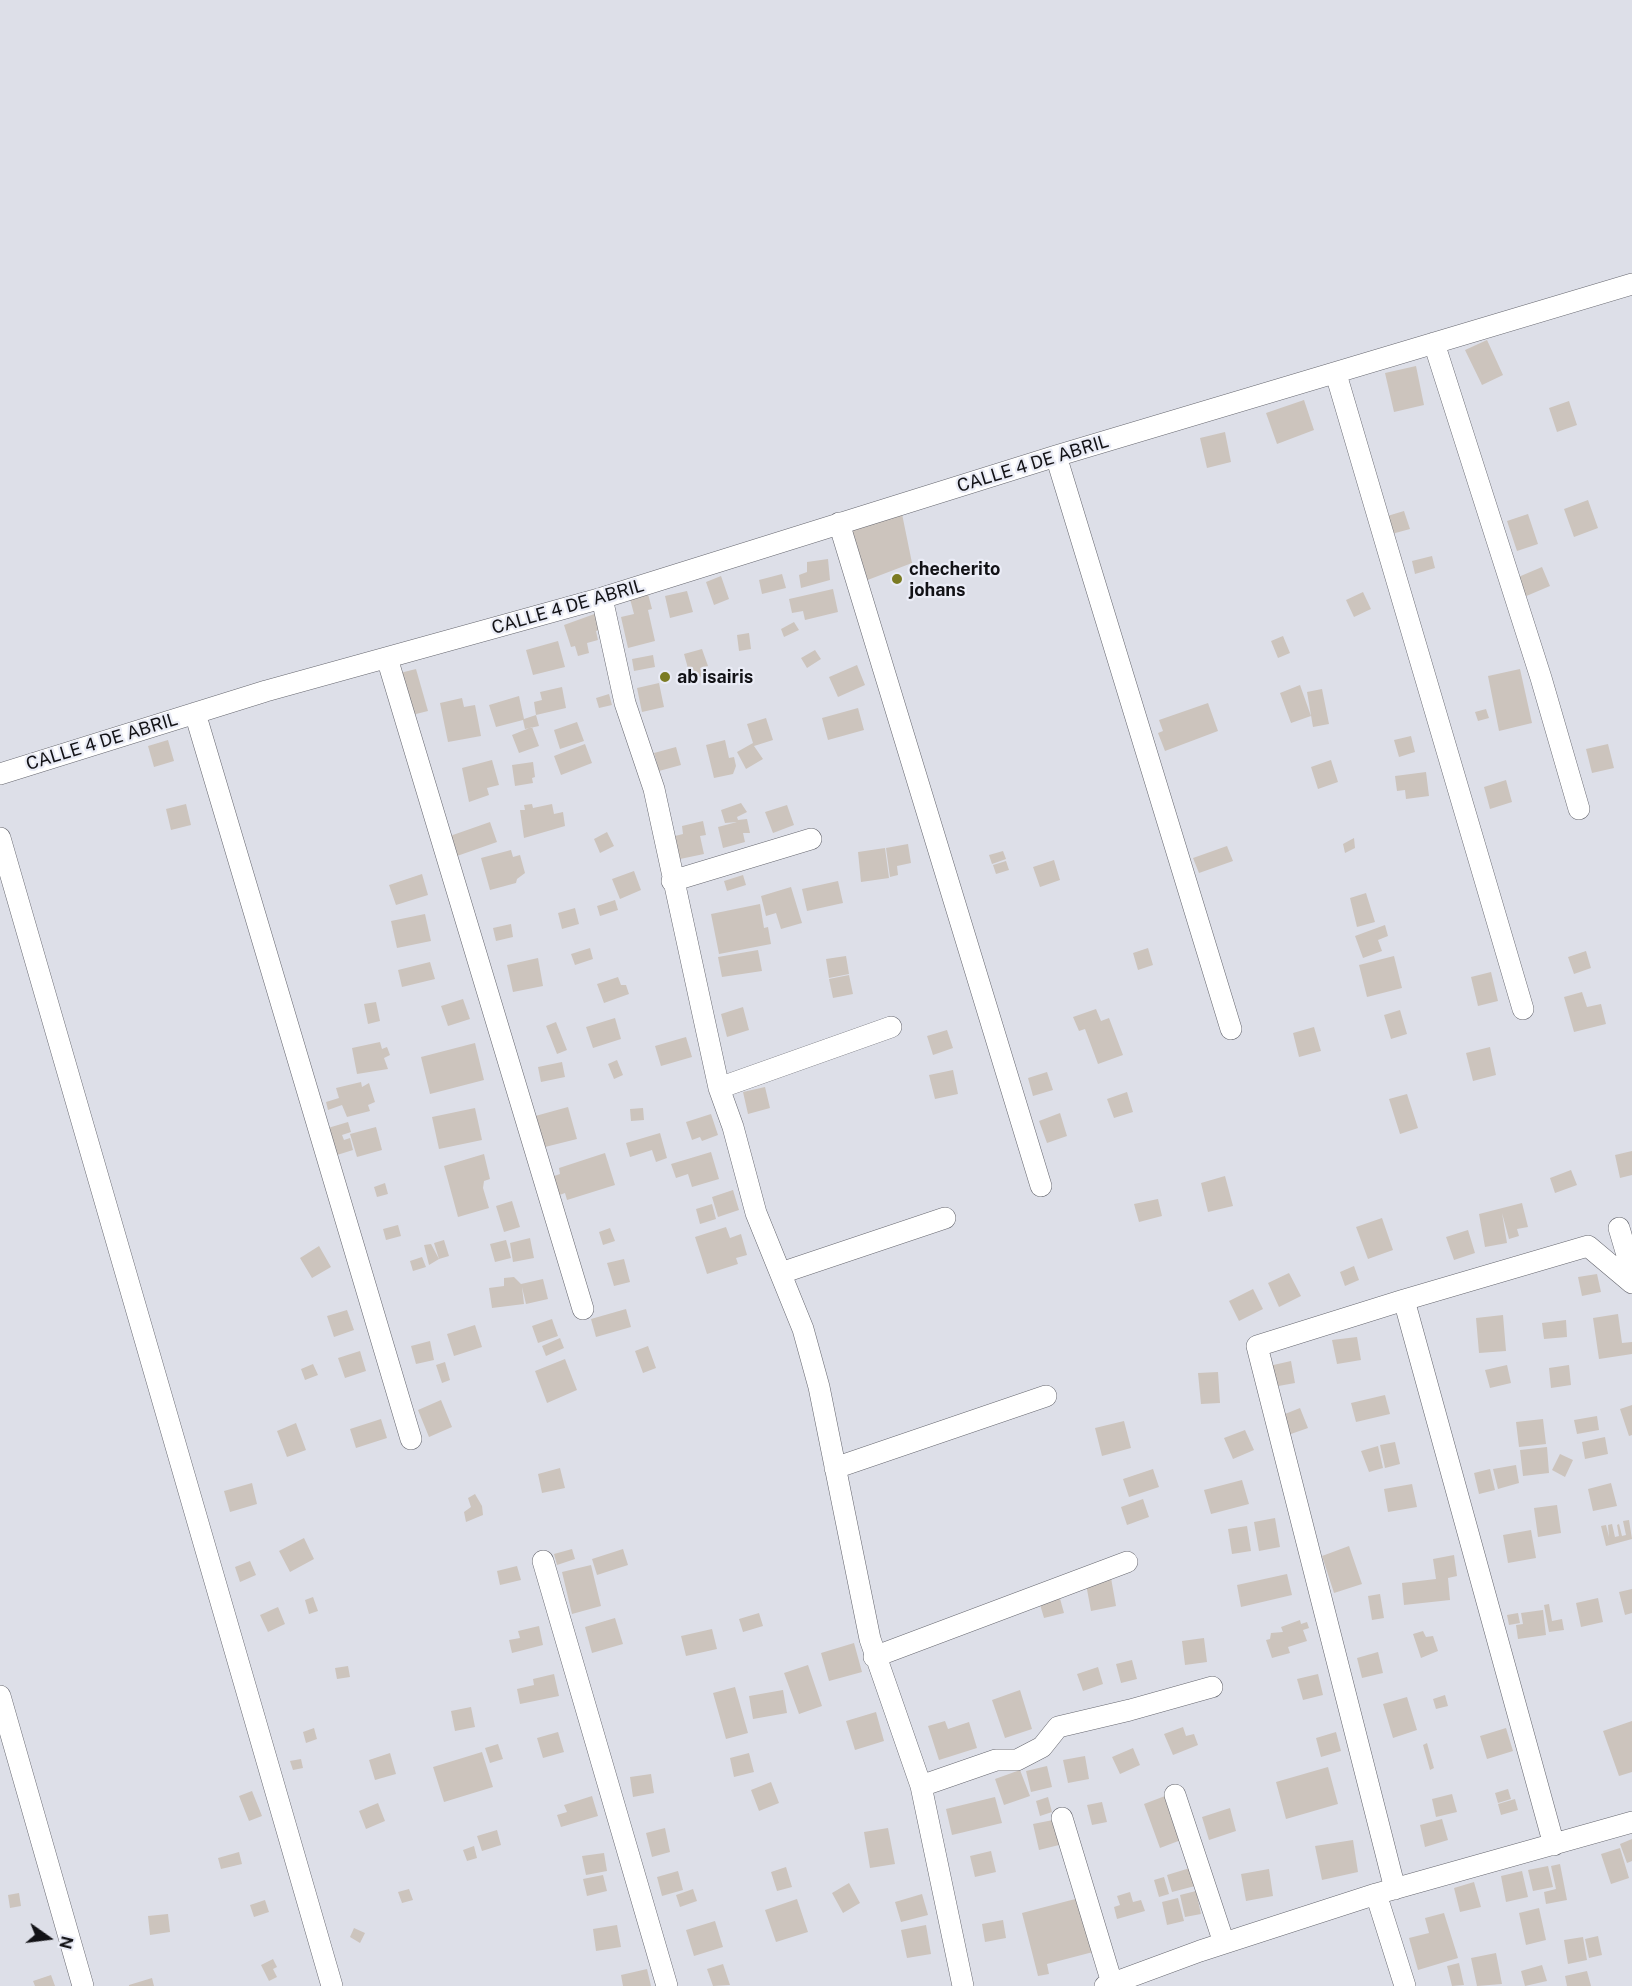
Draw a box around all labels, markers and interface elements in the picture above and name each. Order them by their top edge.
street label: CALLE 4 DE ABRIL [954,431,1112,497]
place label: checherito johans [909,558,1000,600]
marker: checherito johans [890,572,904,586]
street label: CALLE 4 DE ABRIL [489,575,647,639]
place label: ab isairis [677,666,753,688]
marker: ab isairis [658,670,672,684]
street label: CALLE 4 DE ABRIL [23,709,181,775]
north arrow [18,1908,78,1968]
text: N [55,1934,77,1951]

